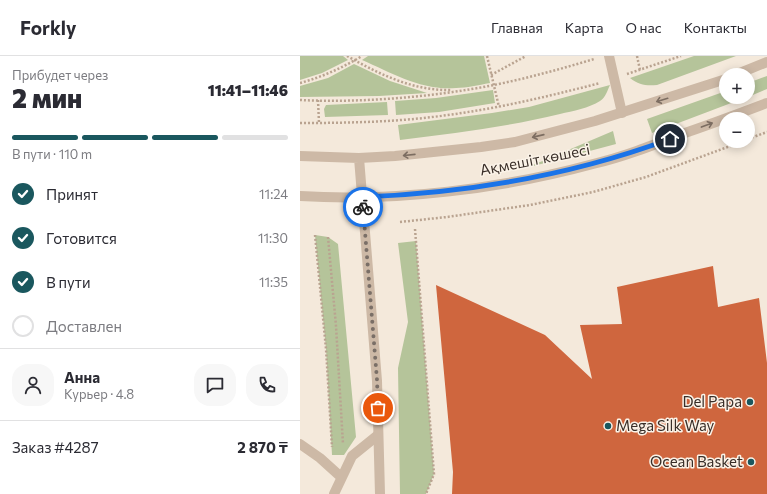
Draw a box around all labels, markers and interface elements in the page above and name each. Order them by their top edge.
text: Forkly [20,16,76,39]
text: Главная [491,19,543,36]
text: Карта [565,19,603,36]
text: О нас [625,19,662,36]
text: Контакты [684,19,747,36]
text: Прибудет через [12,67,108,83]
map controls [719,68,755,148]
button: + [719,68,755,104]
text: 11:41–11:46 [208,81,288,99]
text: 2 мин [12,82,82,113]
one-way arrow [656,97,669,104]
button: − [719,112,755,148]
one-way arrow [701,121,714,128]
pin [653,122,687,156]
icon: home [659,128,681,150]
one-way arrow [532,133,545,141]
street label: Ақмешіт көшесі [478,140,591,179]
text: В пути · 110 m [12,146,92,162]
one-way arrow [403,151,416,159]
icon: check [12,183,34,205]
text: Принят [46,185,98,203]
text: 11:24 [259,186,288,202]
courier [343,187,383,227]
icon: bike [352,196,374,218]
icon: check [12,227,34,249]
text: Готовится [46,229,117,247]
text: 11:30 [258,230,288,246]
icon: check [12,271,34,293]
text: В пути [46,273,91,291]
text: 11:35 [259,274,288,290]
text: Доставлен [46,317,122,335]
button: person [12,364,54,406]
button: chat [194,364,236,406]
button: phone [246,364,288,406]
text: Анна [64,368,100,386]
text: Курьер · 4.8 [64,386,134,402]
pin [361,391,395,425]
place label: Del Papa [682,392,742,410]
icon: bag [367,397,389,419]
marker: Del Papa [745,397,755,407]
place label: Mega Silk Way [616,416,715,434]
marker: Mega Silk Way [603,421,613,431]
text: Заказ #4287 [12,438,99,456]
text: 2 870 ₸ [237,438,288,456]
place label: Ocean Basket [650,452,743,470]
marker: Ocean Basket [746,457,756,467]

